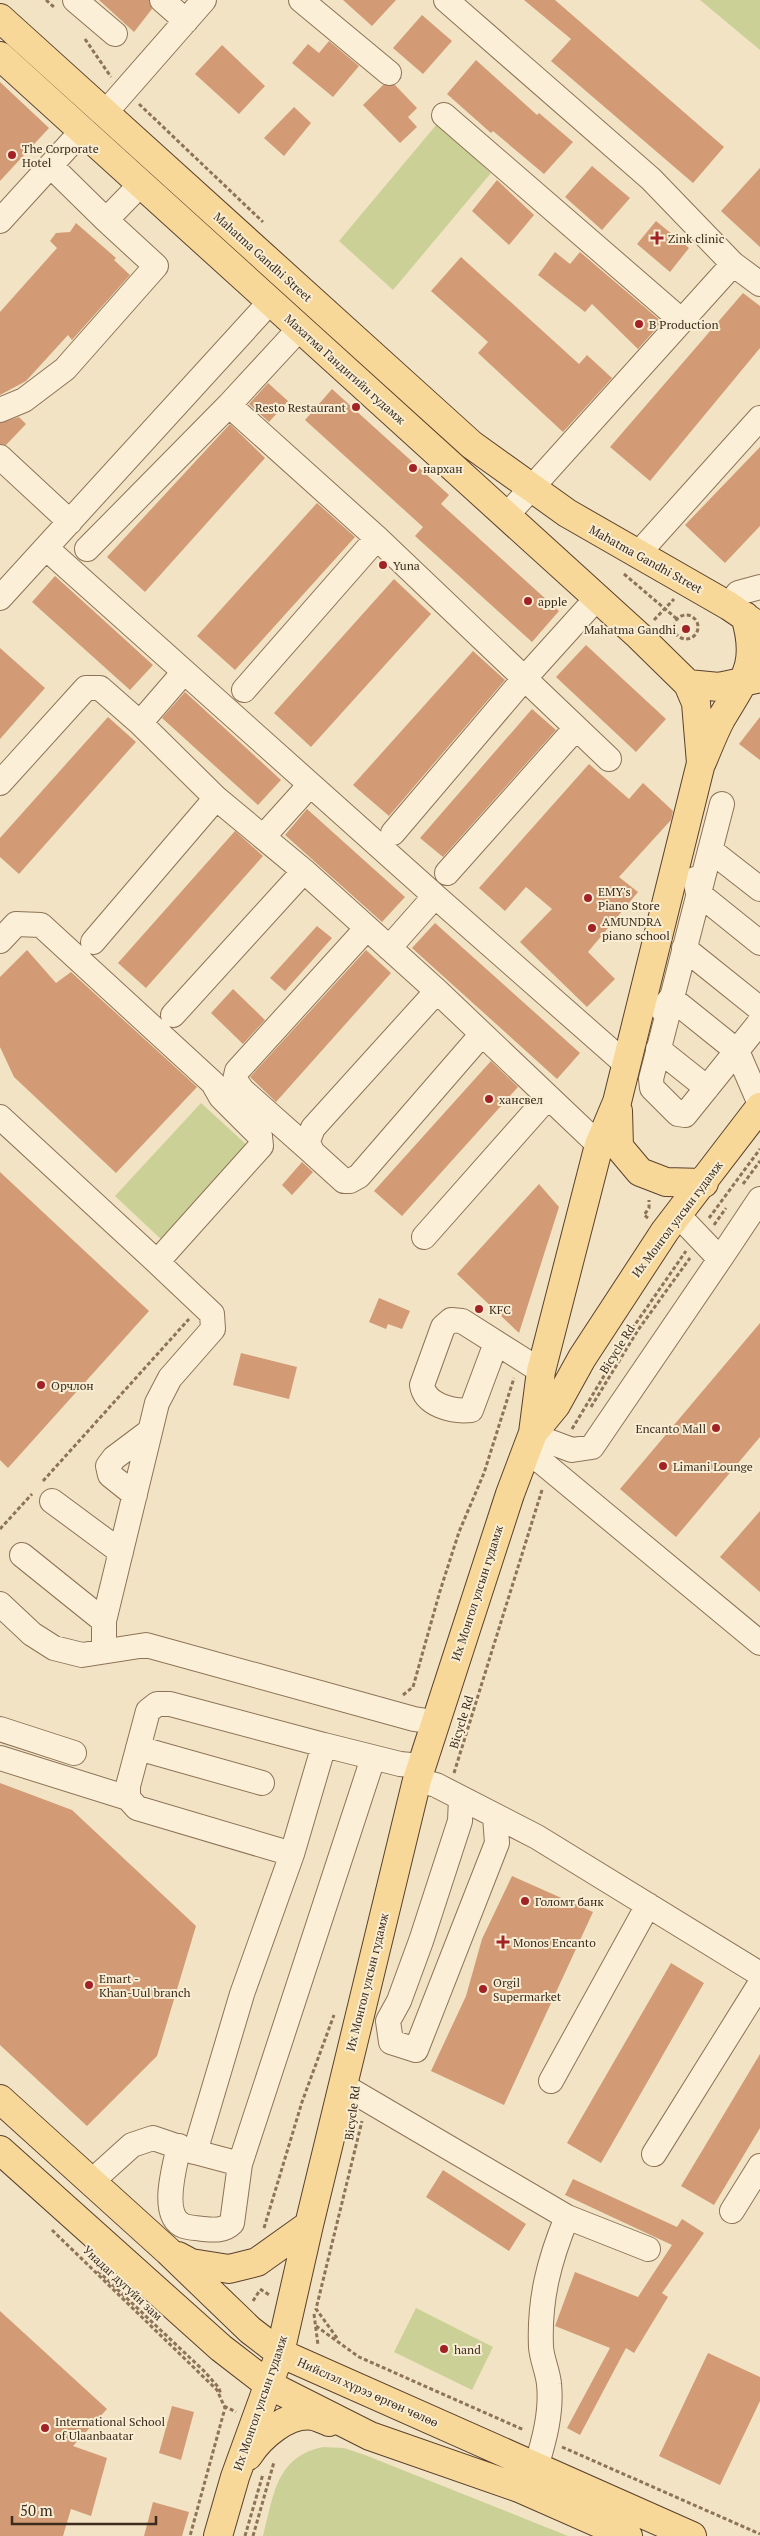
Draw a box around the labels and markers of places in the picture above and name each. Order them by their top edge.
place label: The Corporate Hotel [22,141,99,170]
marker: The Corporate Hotel [6,149,18,161]
marker: Zink clinic [650,231,664,245]
place label: Zink clinic [668,231,725,246]
place label: B Production [649,317,719,332]
marker: B Production [633,318,645,330]
place label: Resto Restaurant [255,400,347,415]
marker: Resto Restaurant [350,401,362,413]
place label: нархан [423,461,463,476]
marker: нархан [407,462,419,474]
place label: Yuna [393,558,420,573]
marker: Yuna [377,559,389,571]
place label: apple [538,594,567,609]
marker: apple [522,595,534,607]
place label: Mahatma Gandhi [584,622,676,637]
marker: Mahatma Gandhi [680,623,692,635]
place label: EMY's Piano Store [598,884,660,913]
marker: EMY's Piano Store [582,892,594,904]
place label: AMUNDRA piano school [602,914,670,943]
marker: AMUNDRA piano school [586,922,598,934]
place label: хансвел [499,1092,543,1107]
marker: хансвел [483,1093,495,1105]
place label: KFC [489,1302,511,1317]
marker: KFC [473,1303,485,1315]
place label: Орчлон [51,1378,94,1393]
marker: Орчлон [35,1379,47,1391]
place label: Encanto Mall [635,1421,706,1436]
marker: Encanto Mall [710,1422,722,1434]
place label: Limani Lounge [673,1459,753,1474]
marker: Limani Lounge [657,1460,669,1472]
place label: Голомт банк [535,1894,604,1909]
marker: Голомт банк [519,1895,531,1907]
place label: Monos Encanto [513,1935,596,1950]
marker: Monos Encanto [497,1936,509,1948]
place label: Emart - Khan-Uul branch [99,1971,191,2000]
place label: Orgil Supermarket [493,1975,562,2004]
marker: Emart - Khan-Uul branch [83,1979,95,1991]
marker: Orgil Supermarket [477,1983,489,1995]
place label: hand [454,2342,481,2357]
marker: hand [438,2343,450,2355]
place label: International School of Ulaanbaatar [55,2414,165,2443]
marker: International School of Ulaanbaatar [39,2422,51,2434]

